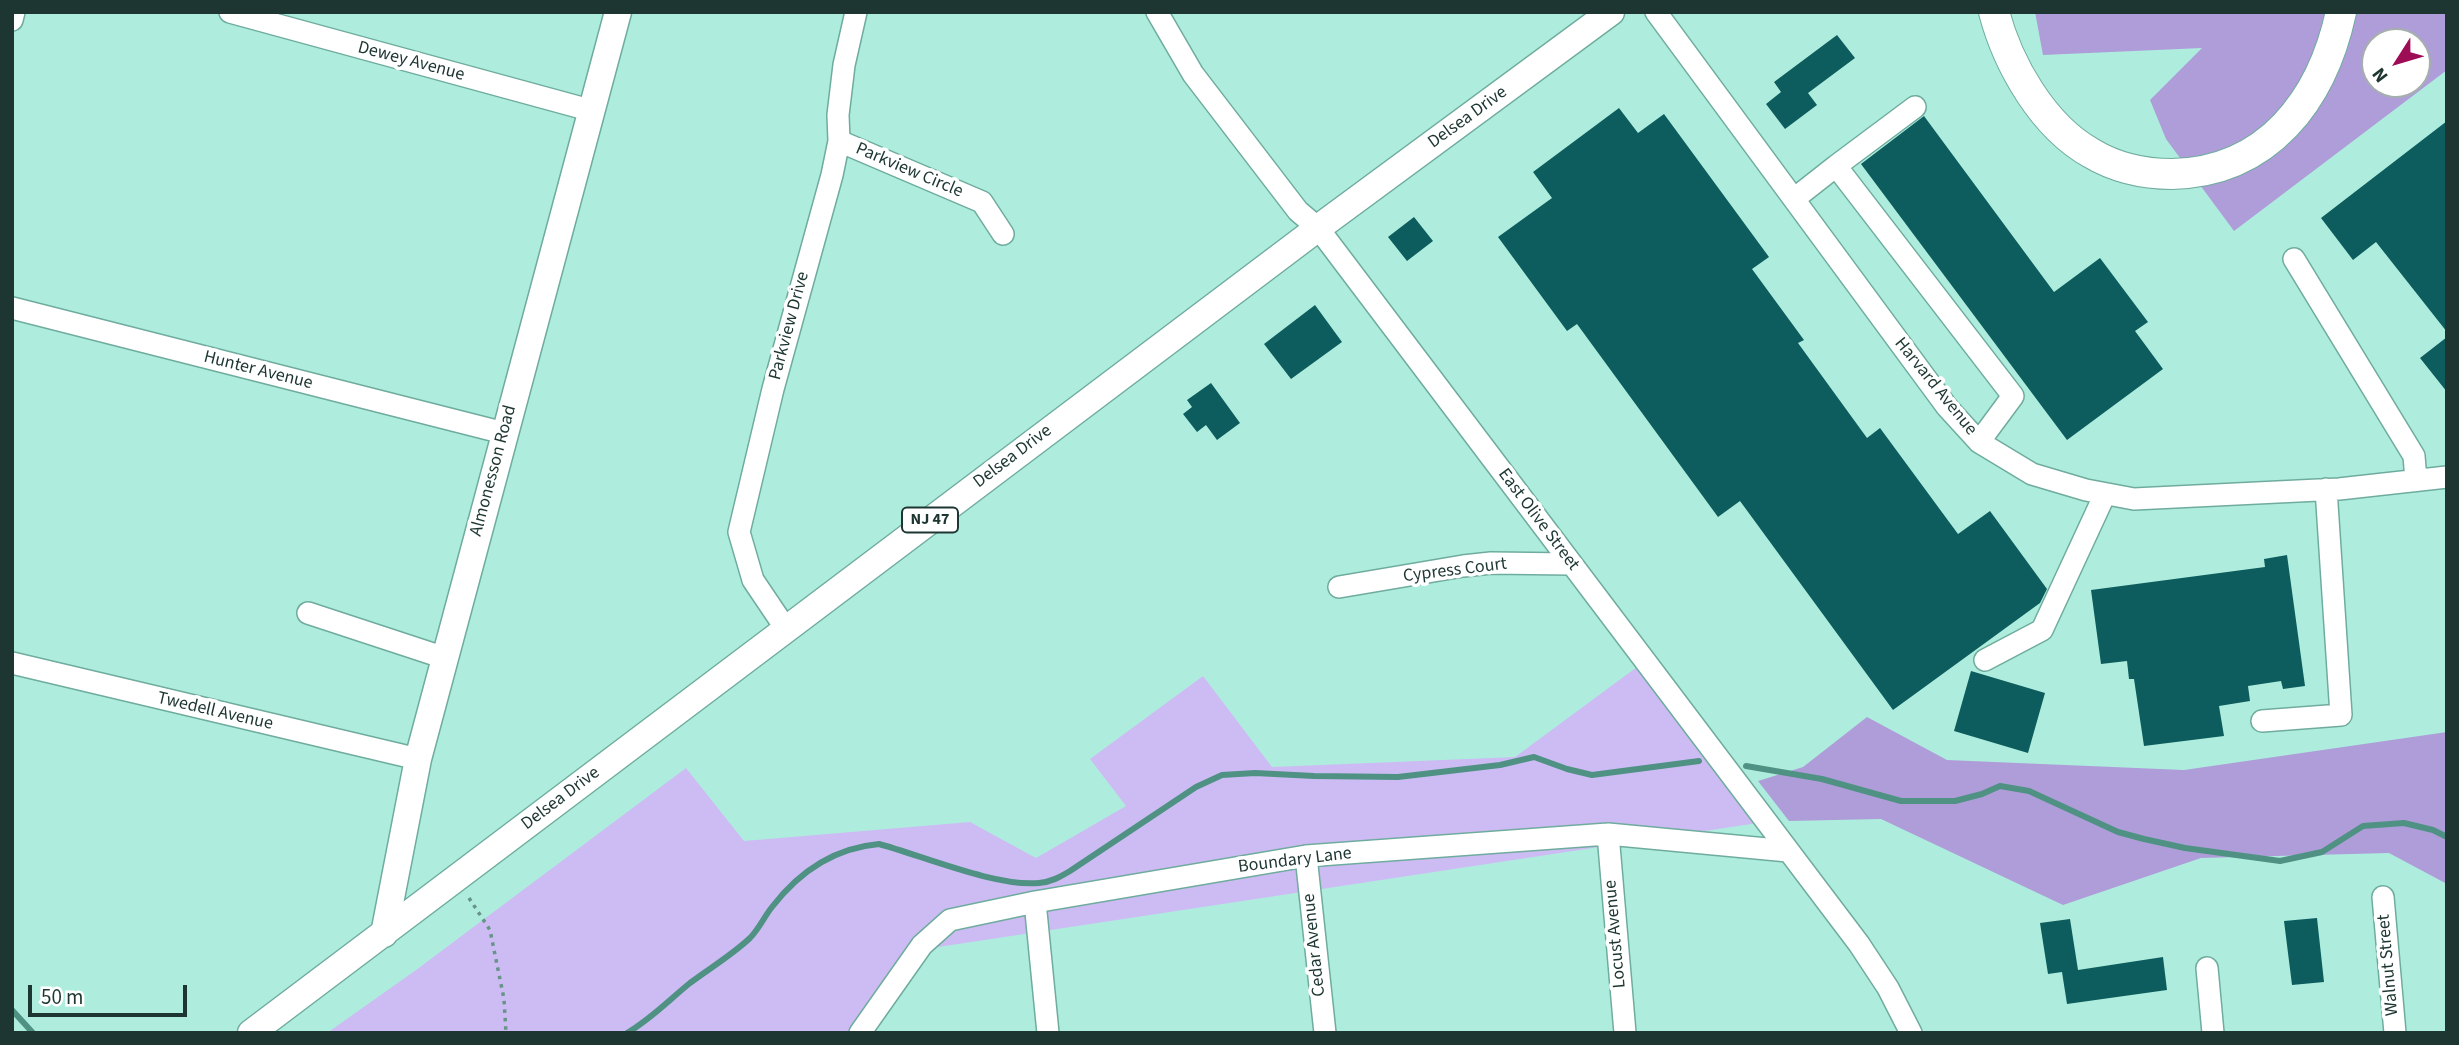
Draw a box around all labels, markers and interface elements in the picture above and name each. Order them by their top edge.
north arrow [2361,28,2431,98]
street label: Dewey Avenue [355,37,467,87]
text: N [2366,62,2395,88]
street label: Delsea Drive [1424,82,1512,154]
street label: Parkview Circle [852,139,966,203]
street label: Parkview Drive [765,270,815,382]
street label: Harvard Avenue [1889,334,1981,440]
street label: Hunter Avenue [201,347,315,395]
street label: Almonesson Road [466,403,522,539]
street label: Delsea Drive [970,421,1056,493]
street label: East Olive Street [1493,465,1583,575]
road number: NJ 47 [902,508,958,533]
street label: Cypress Court [1402,554,1508,588]
street label: Twedell Avenue [155,688,275,736]
street label: Delsea Drive [518,763,604,835]
street label: Boundary Lane [1237,843,1353,879]
street label: Locust Avenue [1601,879,1631,989]
street label: Cedar Avenue [1299,892,1331,998]
street label: Walnut Street [2374,913,2404,1017]
scale bar [32,972,191,1016]
text: 50 m [41,982,83,1012]

